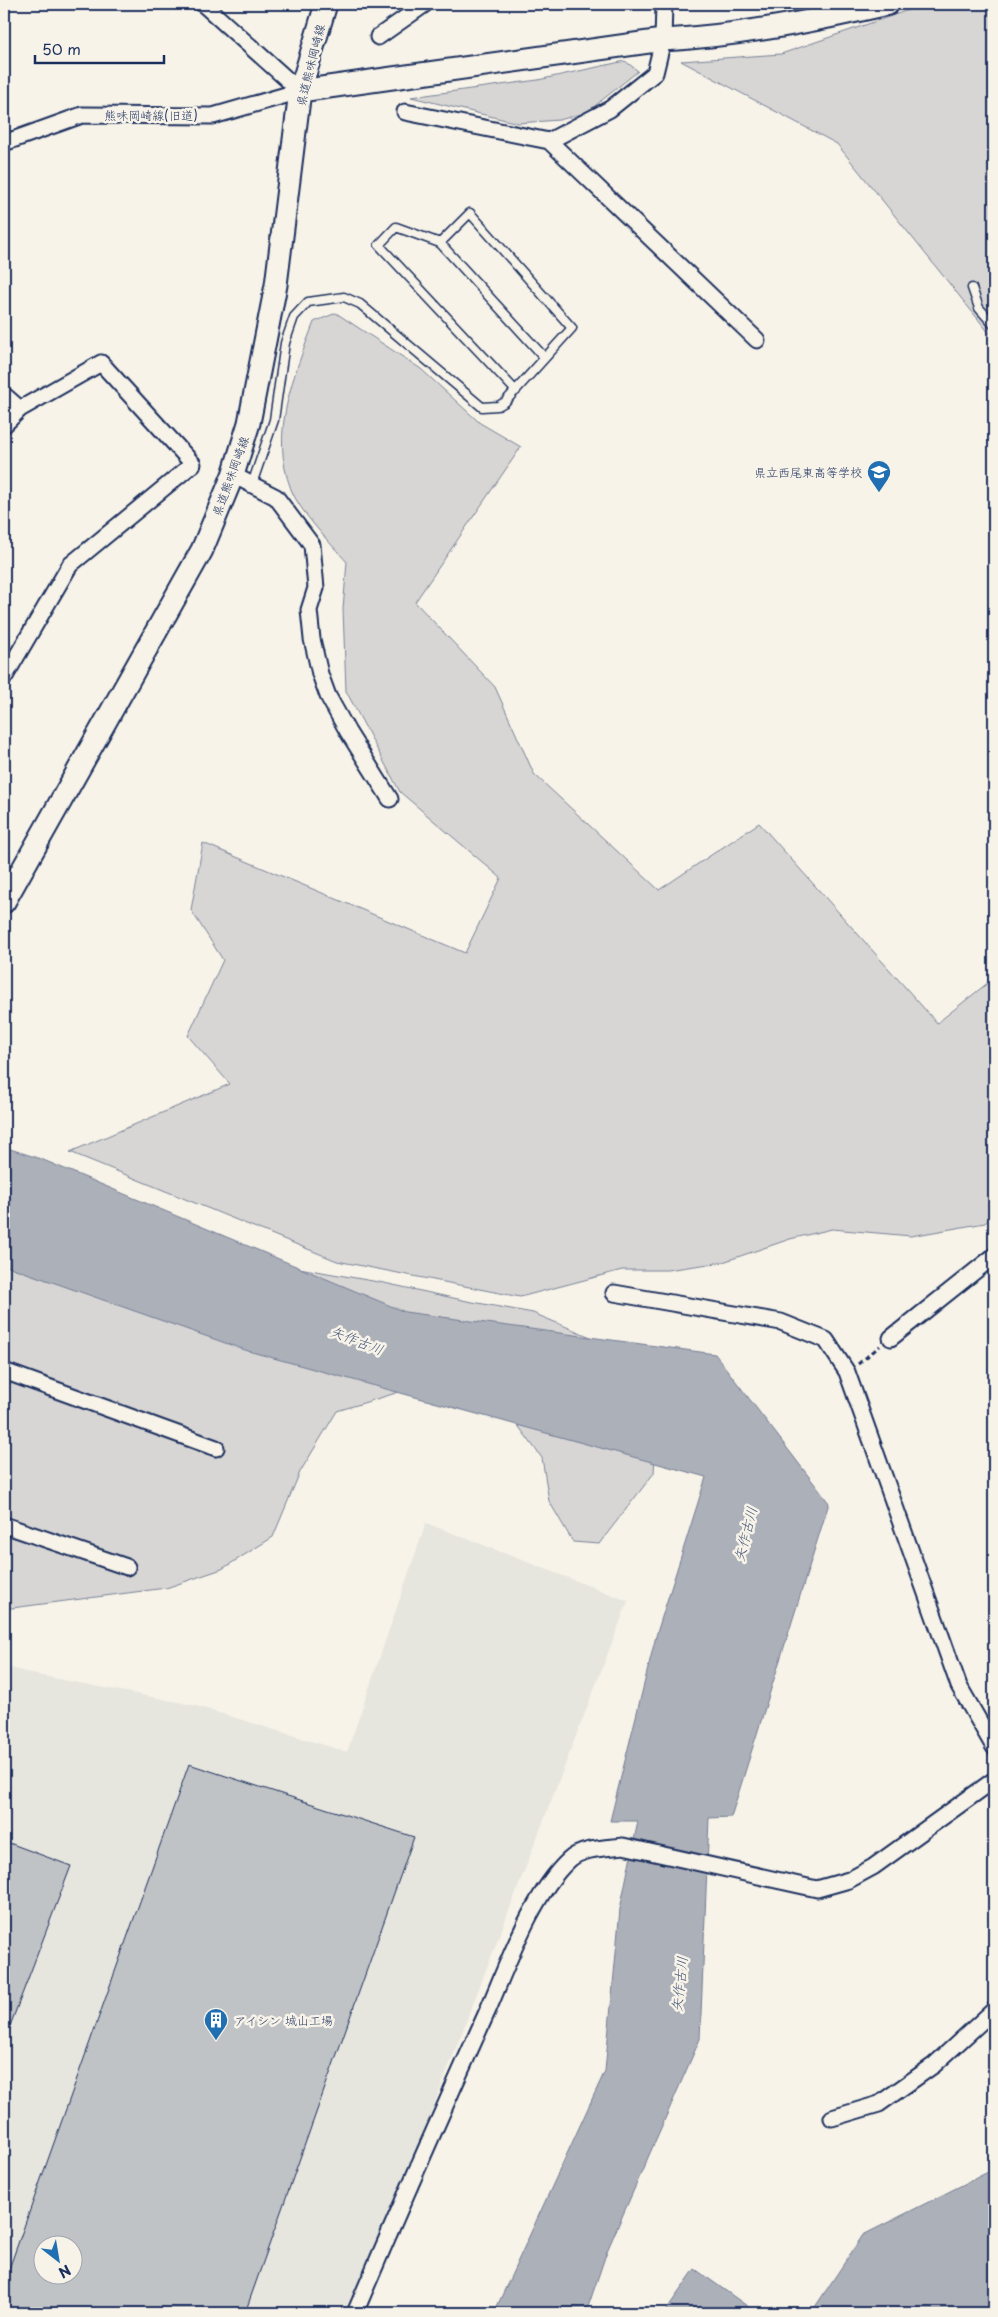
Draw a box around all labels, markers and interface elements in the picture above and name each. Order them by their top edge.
street label: 県道熊味岡崎線 [291,22,329,108]
scale bar [35,32,164,64]
text: 50 m [42,37,81,60]
street label: 熊味岡崎線(旧道) [104,106,198,124]
street label: 県道熊味岡崎線 [207,433,253,519]
school or university icon: 県立西尾東高等学校 [866,459,892,493]
place label: 県立西尾東高等学校 [754,463,862,481]
water label: 矢作古川 [327,1320,387,1360]
water label: 矢作古川 [728,1504,762,1564]
water label: 矢作古川 [666,1955,692,2013]
building icon: アイシン 城山工場 [203,2007,229,2041]
place label: アイシン 城山工場 [234,2011,333,2029]
north arrow [32,2234,82,2284]
text: N [55,2260,75,2283]

